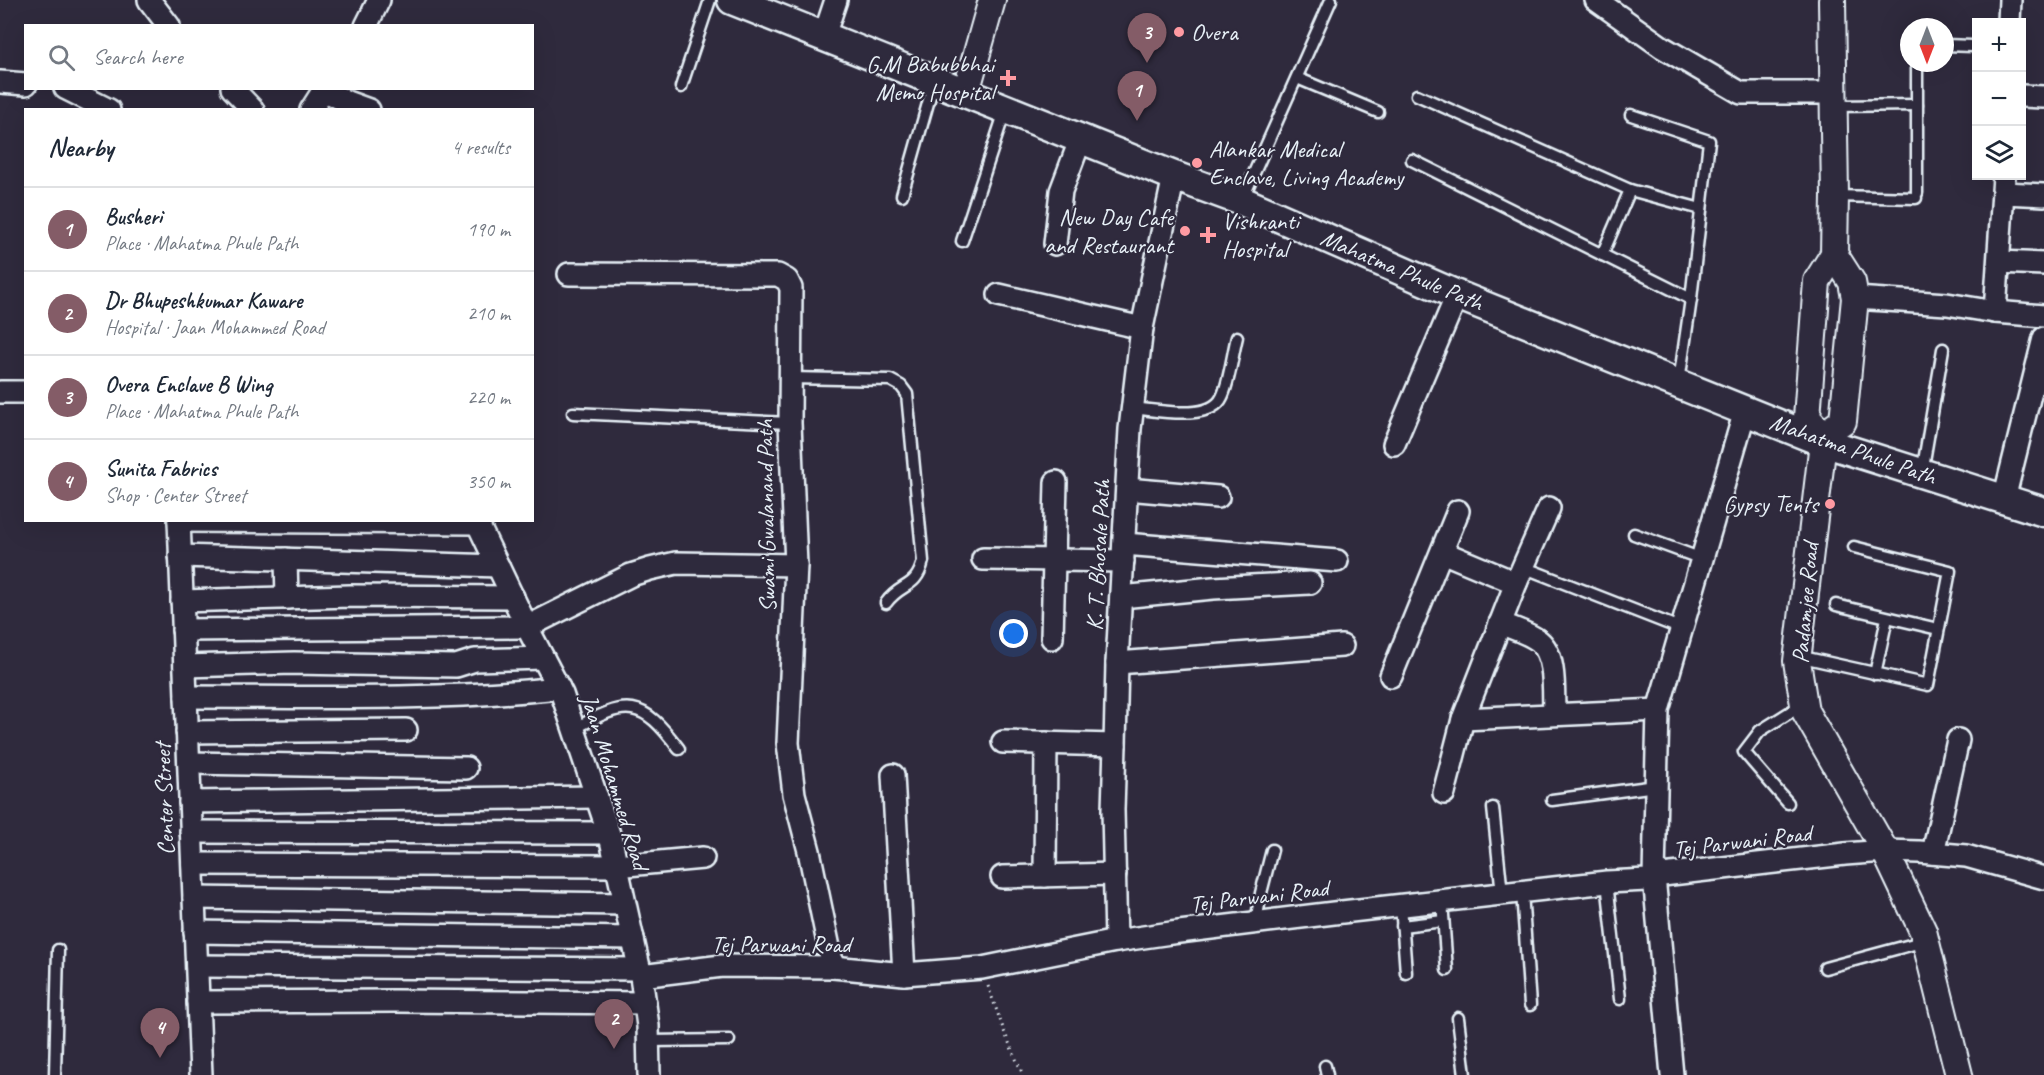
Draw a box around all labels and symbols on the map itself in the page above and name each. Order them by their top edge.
pin: 3 [1128,14,1166,63]
place label: Overa [1191,17,1239,47]
north arrow [1900,18,1954,72]
marker: Overa [1172,25,1186,39]
place label: G.M Babubbhai Memo Hospital [866,49,998,107]
marker: G.M Babubbhai Memo Hospital [999,69,1017,87]
pin: 1 [1118,72,1156,121]
place label: Alankar Medical Enclave, Living Academy [1209,134,1405,192]
marker: Alankar Medical Enclave, Living Academy [1190,156,1204,170]
place label: New Day Cafe and Restaurant [1044,202,1175,260]
place label: Vishranti Hospital [1222,206,1302,264]
street label: Mahatma Phule Path [1316,222,1490,318]
marker: New Day Cafe and Restaurant [1178,224,1192,238]
marker: Vishranti Hospital [1199,226,1217,244]
street label: Mahatma Phule Path [1766,407,1942,492]
street label: Swami Gwalanand Path [749,418,783,613]
street label: K. T. Bhosale Path [1079,478,1117,631]
place label: Gypsy Tents [1723,489,1821,519]
marker: Gypsy Tents [1823,497,1837,511]
street label: Padamjee Road [1785,538,1826,665]
your location [999,619,1028,648]
street label: Jaan Mohammed Road [574,690,657,877]
street label: Center Street [147,739,181,856]
street label: Tej Parwani Road [1671,817,1816,864]
street label: Tej Parwani Road [1188,872,1333,919]
street label: Tej Parwani Road [711,929,854,959]
pin: 2 [594,1000,634,1049]
pin: 4 [140,1008,180,1058]

